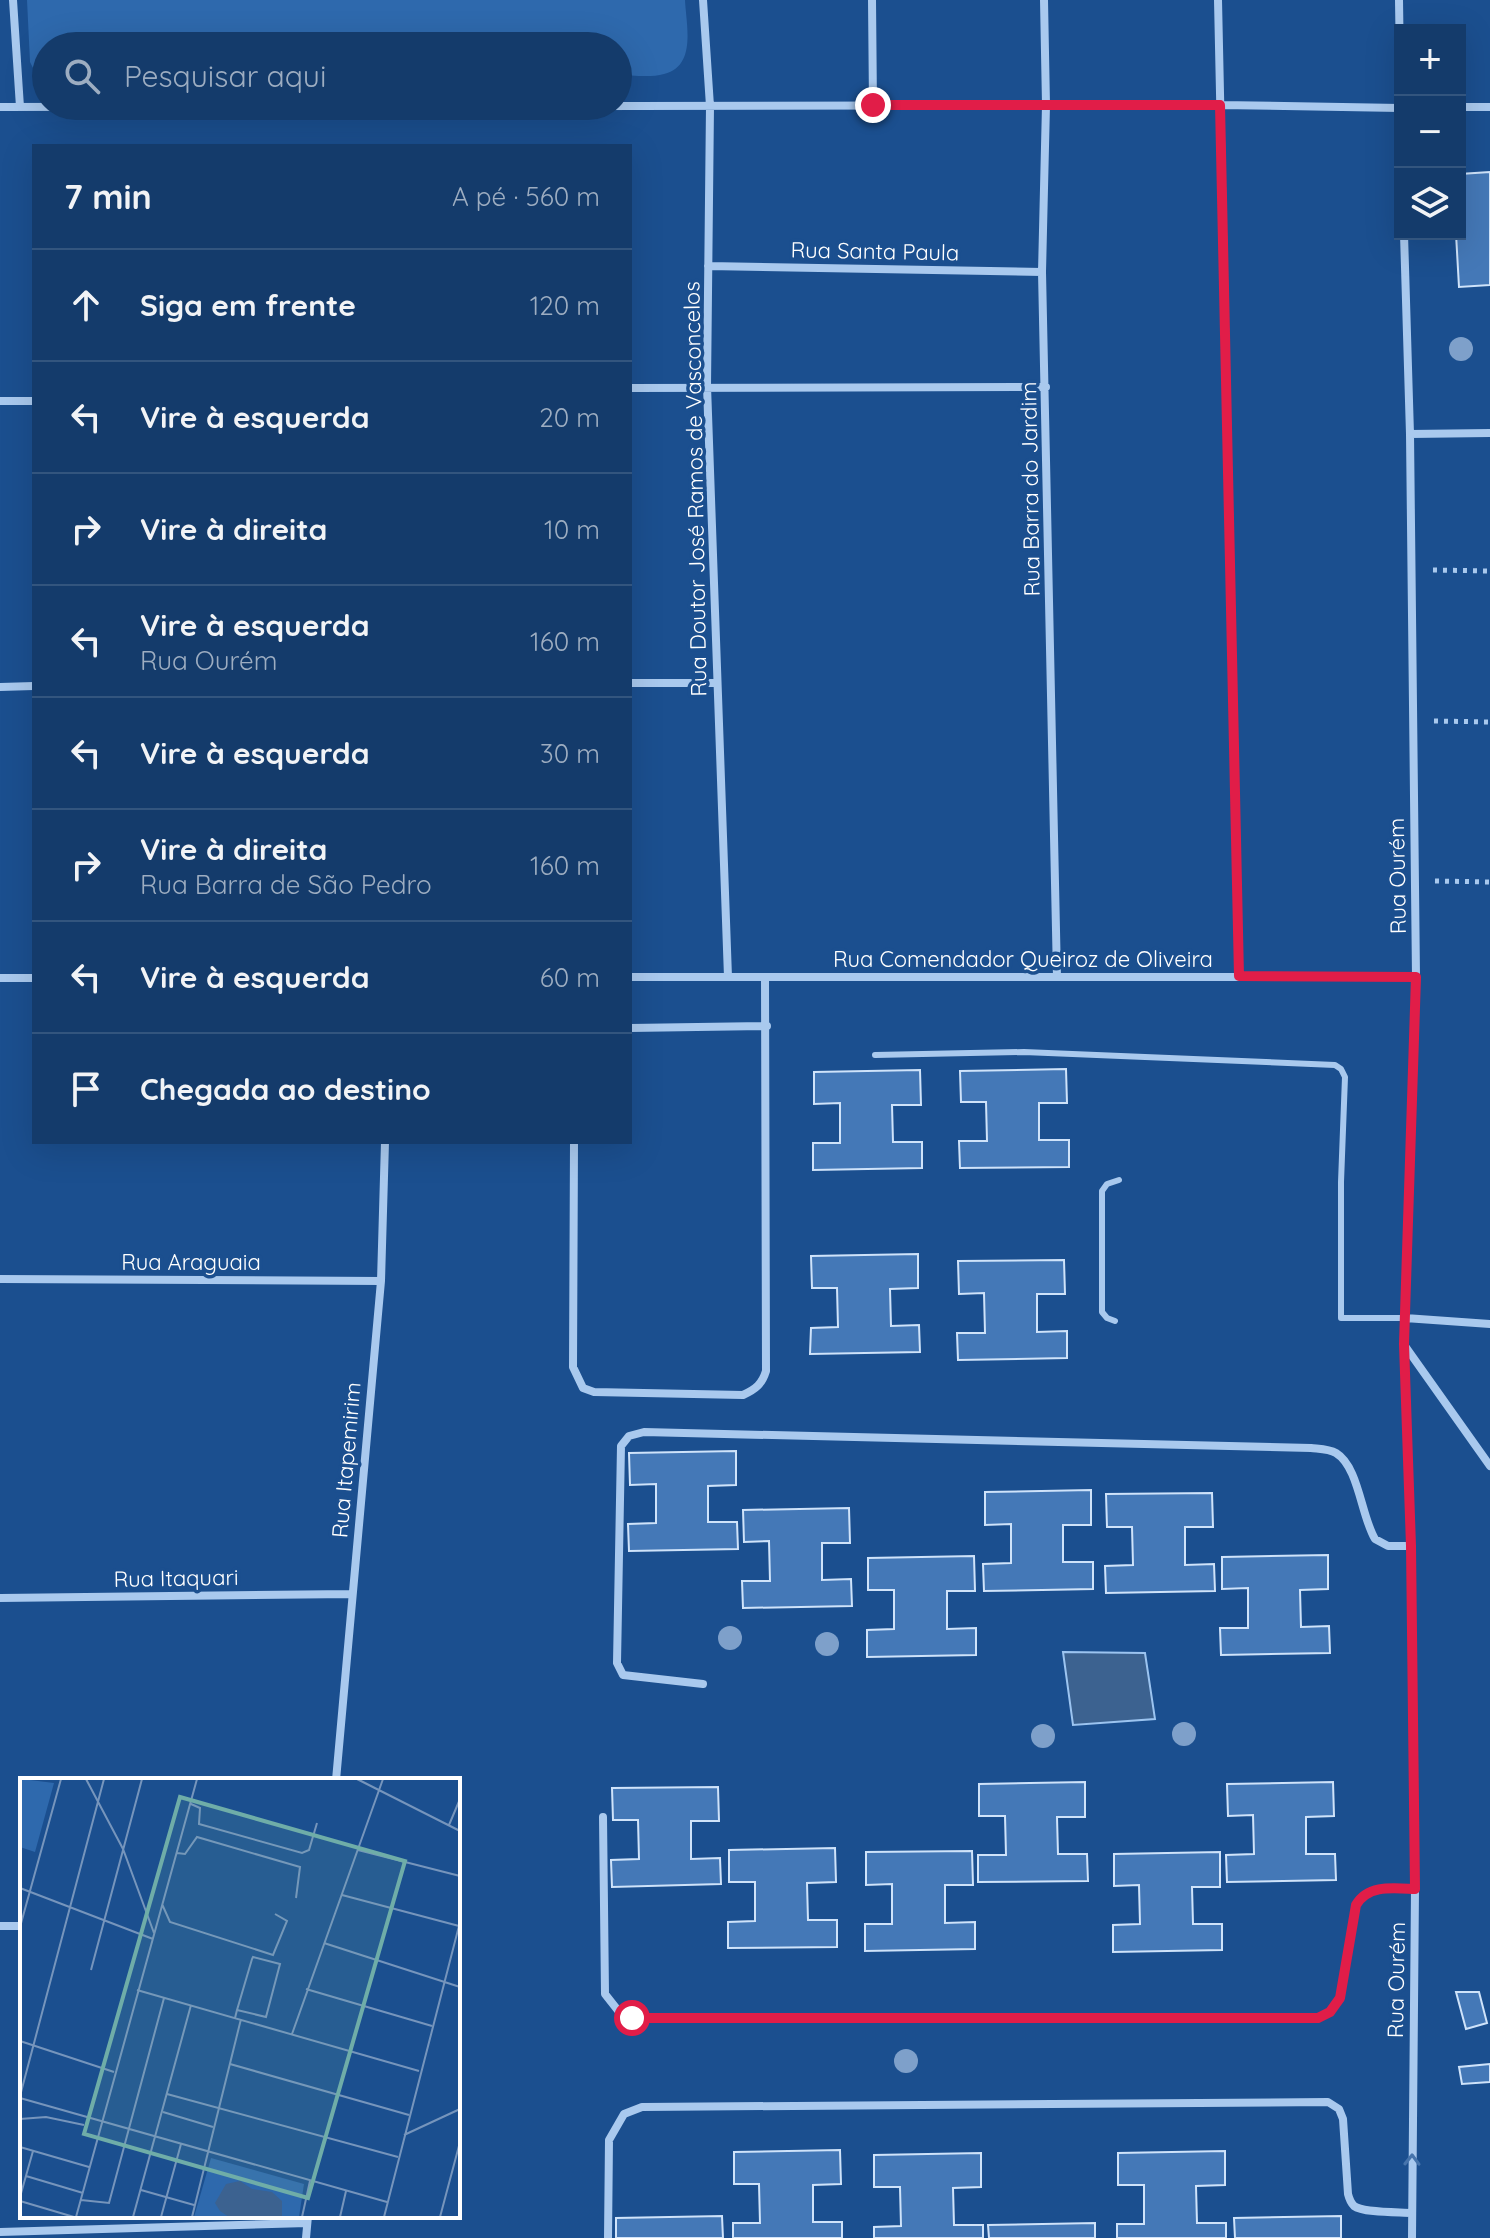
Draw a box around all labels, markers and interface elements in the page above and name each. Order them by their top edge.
map controls [1394,24,1466,240]
button: + [1394,24,1466,96]
search box [32,32,632,120]
icon: search [60,54,104,98]
text: Pesquisar aqui [124,57,326,95]
route end [855,87,891,123]
button: − [1394,96,1466,168]
button: layers [1394,168,1466,240]
text: 7 min [64,175,152,218]
text: A pé · 560 m [452,180,600,213]
street label: Rua Santa Paula [790,236,960,266]
street label: Rua Doutor José Ramos de Vasconcelos [677,281,713,697]
icon: ahead [64,283,108,327]
text: Siga em frente [140,286,356,324]
text: 120 m [530,289,600,322]
street label: Rua Barra do Jardim [1014,381,1046,597]
icon: left [64,395,108,439]
text: Vire à esquerda [140,398,369,436]
text: 20 m [539,401,600,434]
icon: right [64,507,108,551]
text: Vire à direita [140,510,327,548]
text: 10 m [544,513,600,546]
text: Vire à esquerda [140,606,369,644]
icon: left [64,619,108,663]
text: 160 m [530,625,600,658]
text: Rua Ourém [140,644,277,677]
icon: left [64,731,108,775]
text: Vire à esquerda [140,734,369,772]
text: 30 m [540,737,600,770]
street label: Rua Ourém [1382,818,1412,934]
text: Vire à direita [140,830,327,868]
icon: right [64,843,108,887]
text: 160 m [530,849,600,882]
text: Rua Barra de São Pedro [140,868,432,901]
street label: Rua Comendador Queiroz de Oliveira [833,945,1213,973]
icon: left [64,955,108,999]
text: Vire à esquerda [140,958,369,996]
text: 60 m [540,961,600,994]
icon: arrive [64,1067,108,1111]
text: Chegada ao destino [140,1070,431,1108]
street label: Rua Araguaia [121,1248,261,1276]
street label: Rua Itapemirim [325,1381,367,1539]
street label: Rua Itaquari [113,1563,239,1593]
inset map [20,1778,460,2218]
street label: Rua Ourém [1381,1922,1411,2038]
route start [614,2000,650,2036]
one-way arrow [1403,2153,1421,2166]

